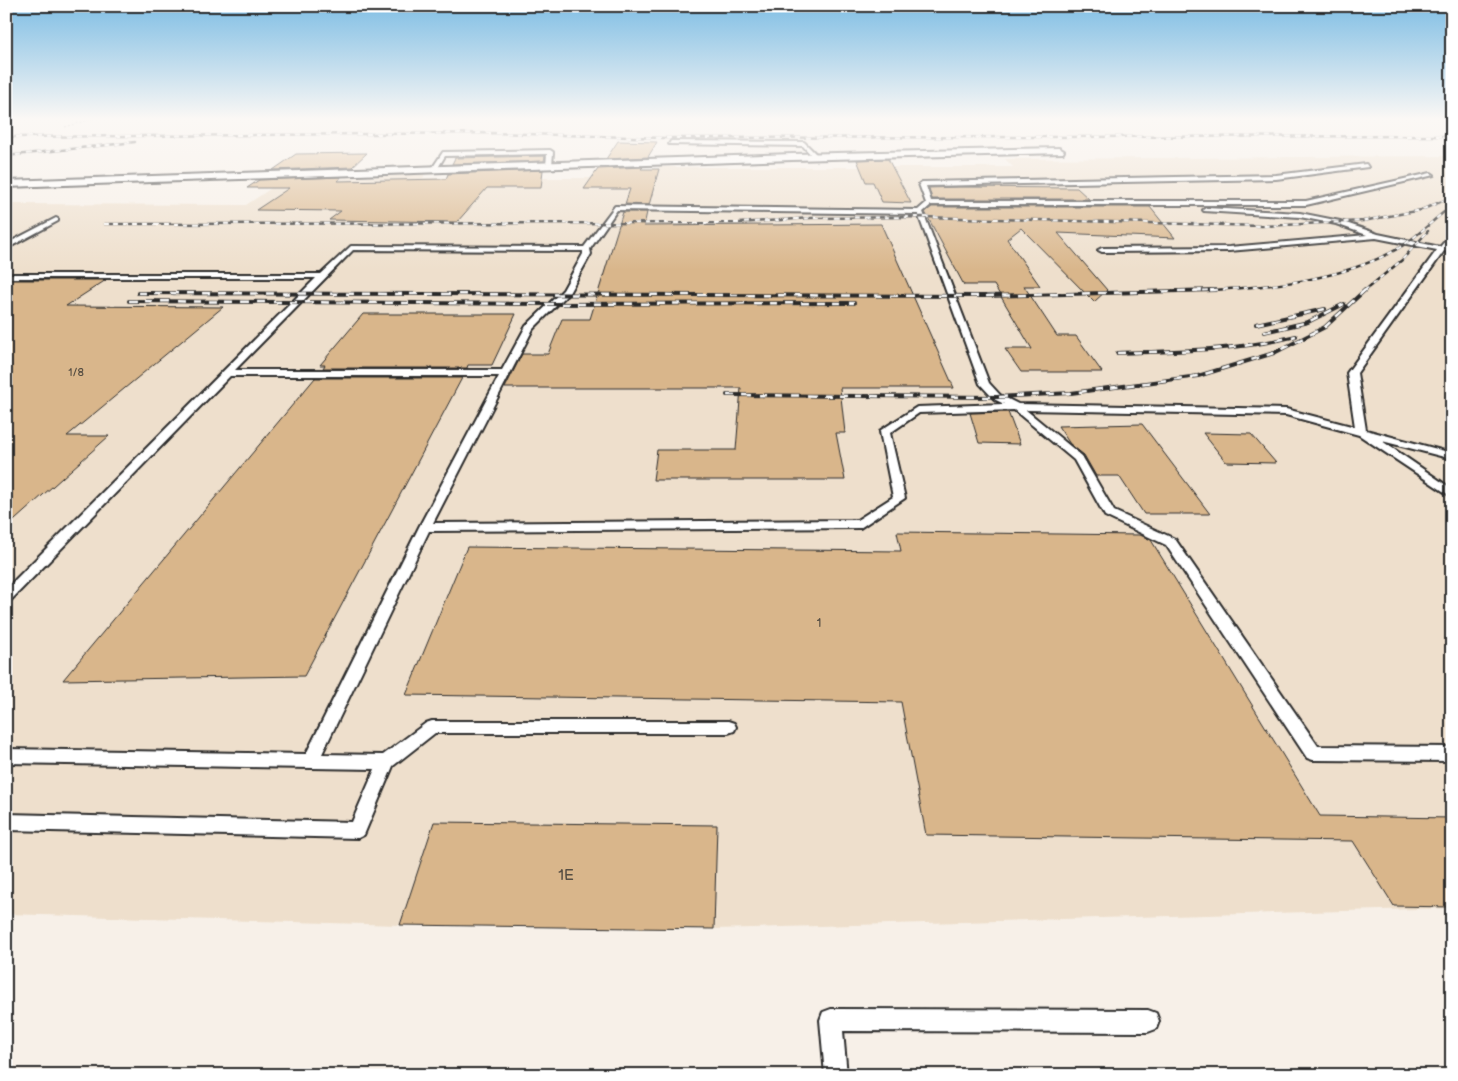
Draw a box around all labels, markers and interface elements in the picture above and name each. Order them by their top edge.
house number: 1/8 [68,366,84,379]
house number: 1 [817,616,821,631]
house number: 1Е [558,866,574,885]

